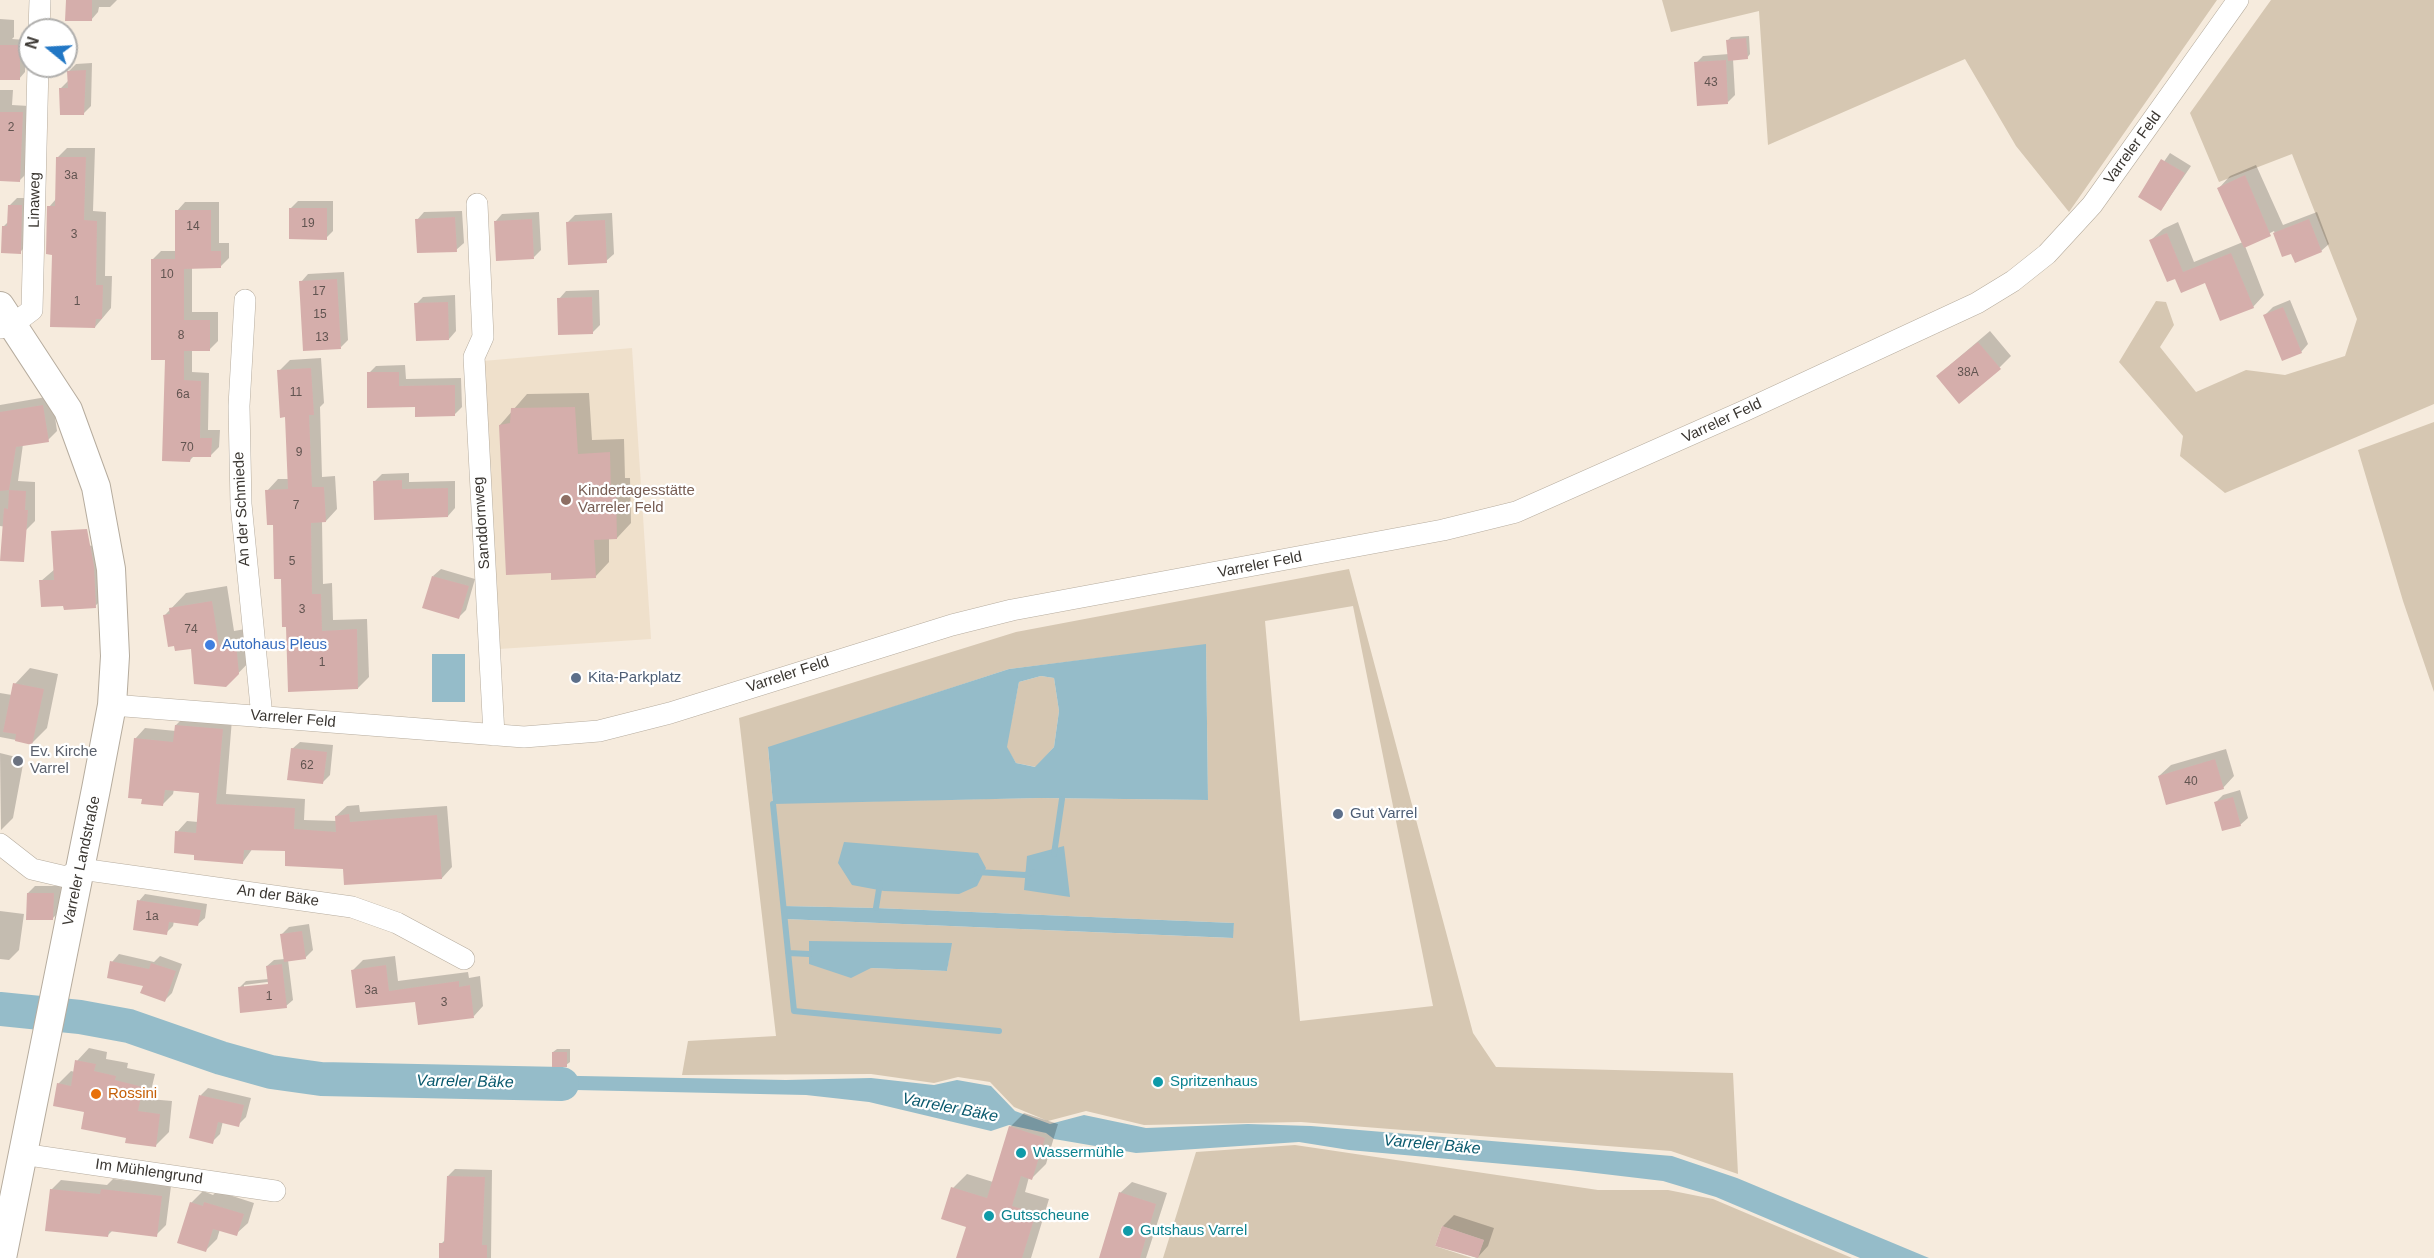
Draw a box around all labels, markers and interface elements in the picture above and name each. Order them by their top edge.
north arrow [18,18,78,78]
text: N [22,35,42,51]
house number: 43 [1704,76,1718,90]
street label: Varreler Feld [2101,108,2165,188]
house number: 2 [8,121,14,135]
house number: 3a [64,169,78,183]
street label: Linaweg [26,172,44,228]
house number: 19 [301,217,315,231]
house number: 14 [186,220,200,234]
house number: 3 [71,228,77,242]
house number: 10 [160,268,174,282]
house number: 17 [312,285,326,299]
house number: 1 [74,295,80,309]
house number: 15 [313,308,327,322]
house number: 8 [178,329,184,343]
house number: 13 [315,331,329,345]
house number: 38A [1957,366,1979,380]
house number: 11 [290,386,302,400]
house number: 6a [176,388,190,402]
street label: Varreler Feld [1679,395,1765,447]
house number: 70 [180,441,194,455]
house number: 9 [296,446,302,460]
street label: An der Schmiede [230,451,254,567]
street label: Sanddornweg [470,476,494,570]
place label: Kindertagesstätte Varreler Feld [578,482,695,517]
marker: Kindertagesstätte Varreler Feld [559,493,573,507]
house number: 7 [293,499,299,513]
street label: Varreler Feld [1216,548,1304,582]
house number: 5 [289,555,295,569]
house number: 3 [299,603,305,617]
house number: 74 [184,623,198,637]
place label: Autohaus Pleus [222,636,327,654]
marker: Autohaus Pleus [203,638,217,652]
street label: Varreler Feld [745,653,831,697]
house number: 1 [319,656,325,670]
place label: Kita-Parkplatz [588,669,681,687]
marker: Kita-Parkplatz [569,671,583,685]
street label: Varreler Feld [250,706,336,732]
place label: Ev. Kirche Varrel [30,743,97,778]
marker: Ev. Kirche Varrel [11,754,25,768]
house number: 62 [300,759,314,773]
house number: 40 [2184,775,2198,789]
street label: Varreler Landstraße [59,794,105,928]
place label: Gut Varrel [1350,805,1417,823]
marker: Gut Varrel [1331,807,1345,821]
street label: An der Bäke [236,881,320,911]
house number: 1a [145,910,159,924]
house number: 3a [364,984,378,998]
house number: 1 [266,990,272,1004]
house number: 3 [441,996,447,1010]
water label: Varreler Bäke [416,1072,514,1092]
place label: Spritzenhaus [1170,1073,1258,1091]
marker: Spritzenhaus [1151,1075,1165,1089]
place label: Rossini [108,1085,157,1103]
marker: Rossini [89,1087,103,1101]
water label: Varreler Bäke [900,1089,1000,1127]
water label: Varreler Bäke [1383,1131,1481,1159]
place label: Wassermühle [1033,1144,1124,1162]
marker: Wassermühle [1014,1146,1028,1160]
street label: Im Mühlengrund [94,1156,204,1188]
place label: Gutsscheune [1001,1207,1089,1225]
marker: Gutsscheune [982,1209,996,1223]
place label: Gutshaus Varrel [1140,1222,1247,1240]
marker: Gutshaus Varrel [1121,1224,1135,1238]

